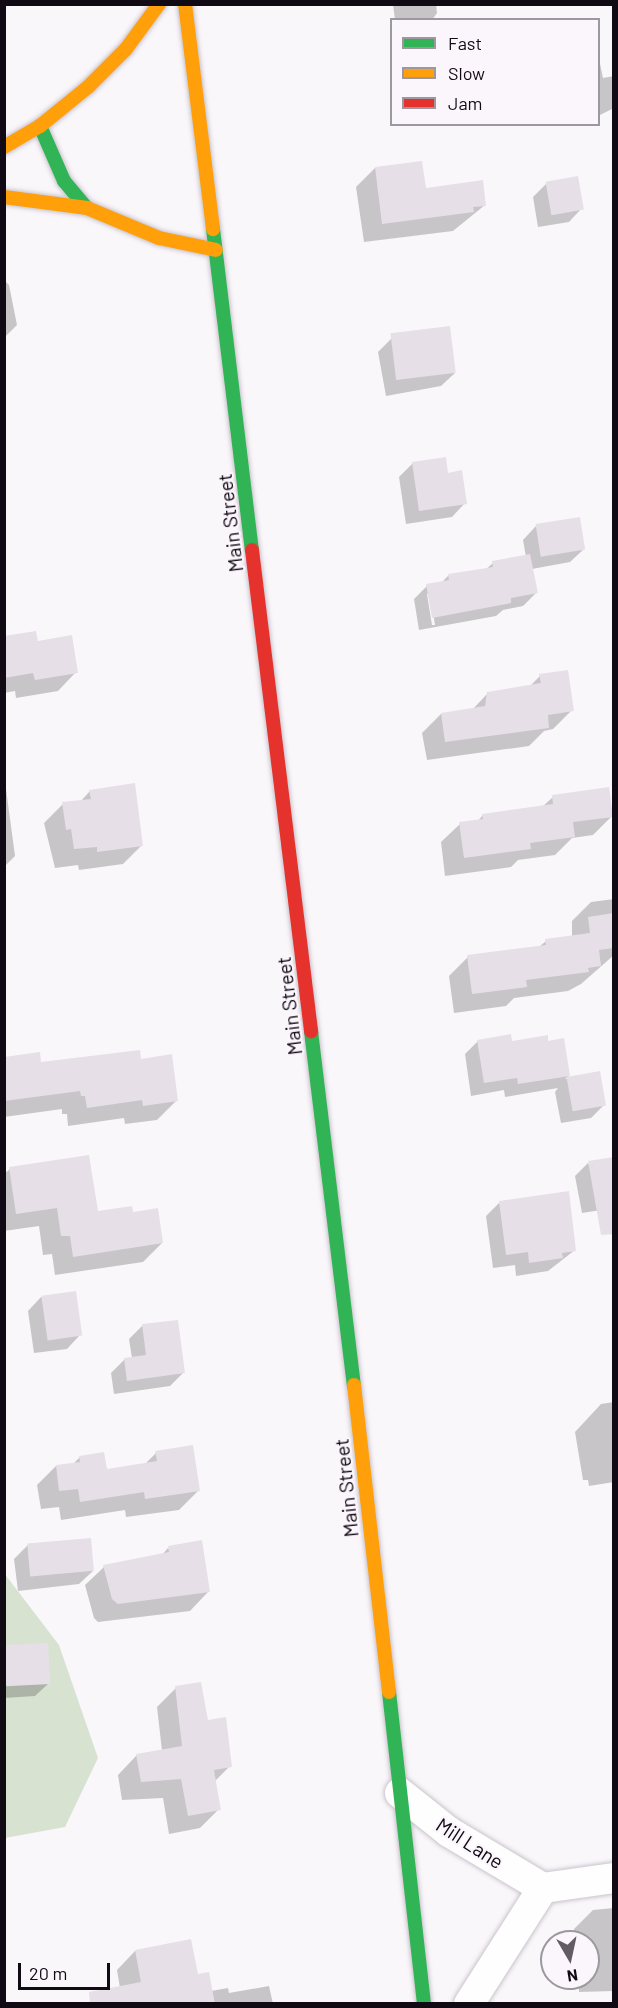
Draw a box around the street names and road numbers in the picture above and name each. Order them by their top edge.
street label: Main Street [212,472,248,574]
street label: Main Street [271,955,307,1057]
street label: Main Street [329,1438,363,1538]
street label: Mill Lane [432,1812,508,1874]

